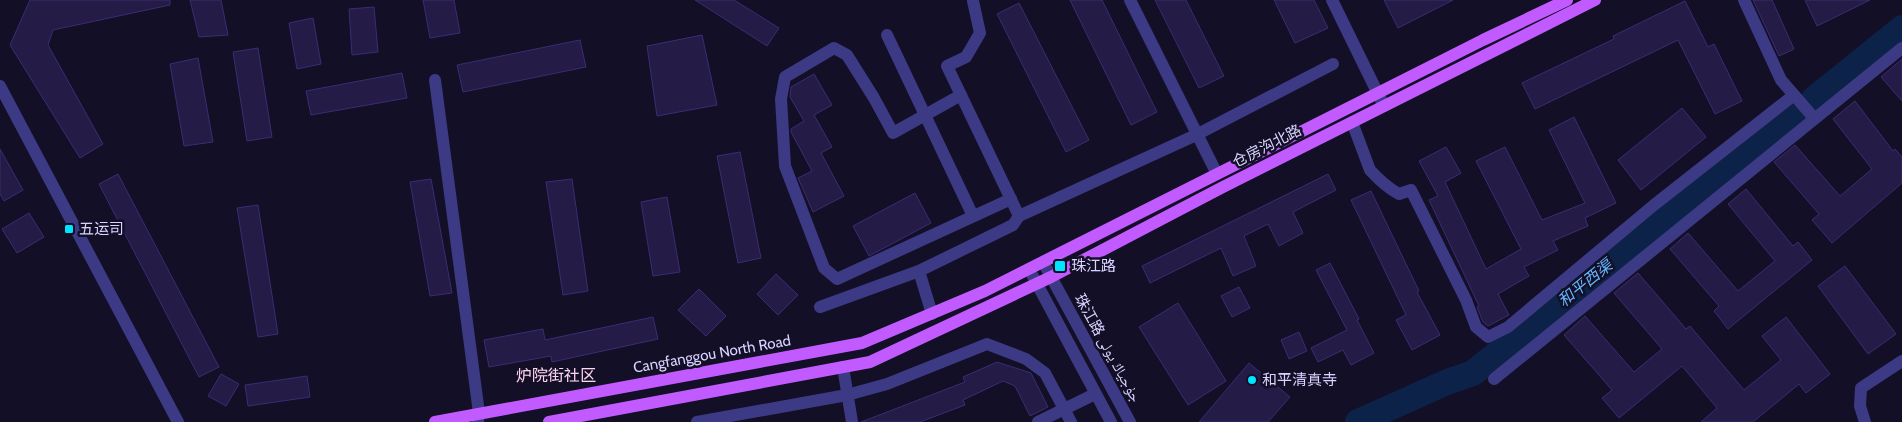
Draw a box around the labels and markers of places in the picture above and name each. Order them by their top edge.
place label: 五运司 [79,220,124,238]
marker: 五运司 [63,223,75,235]
place label: 珠江路 [1071,257,1116,275]
marker: 珠江路 [1053,259,1067,273]
place label: 和平清真寺 [1262,371,1337,389]
marker: 和平清真寺 [1246,374,1258,386]

